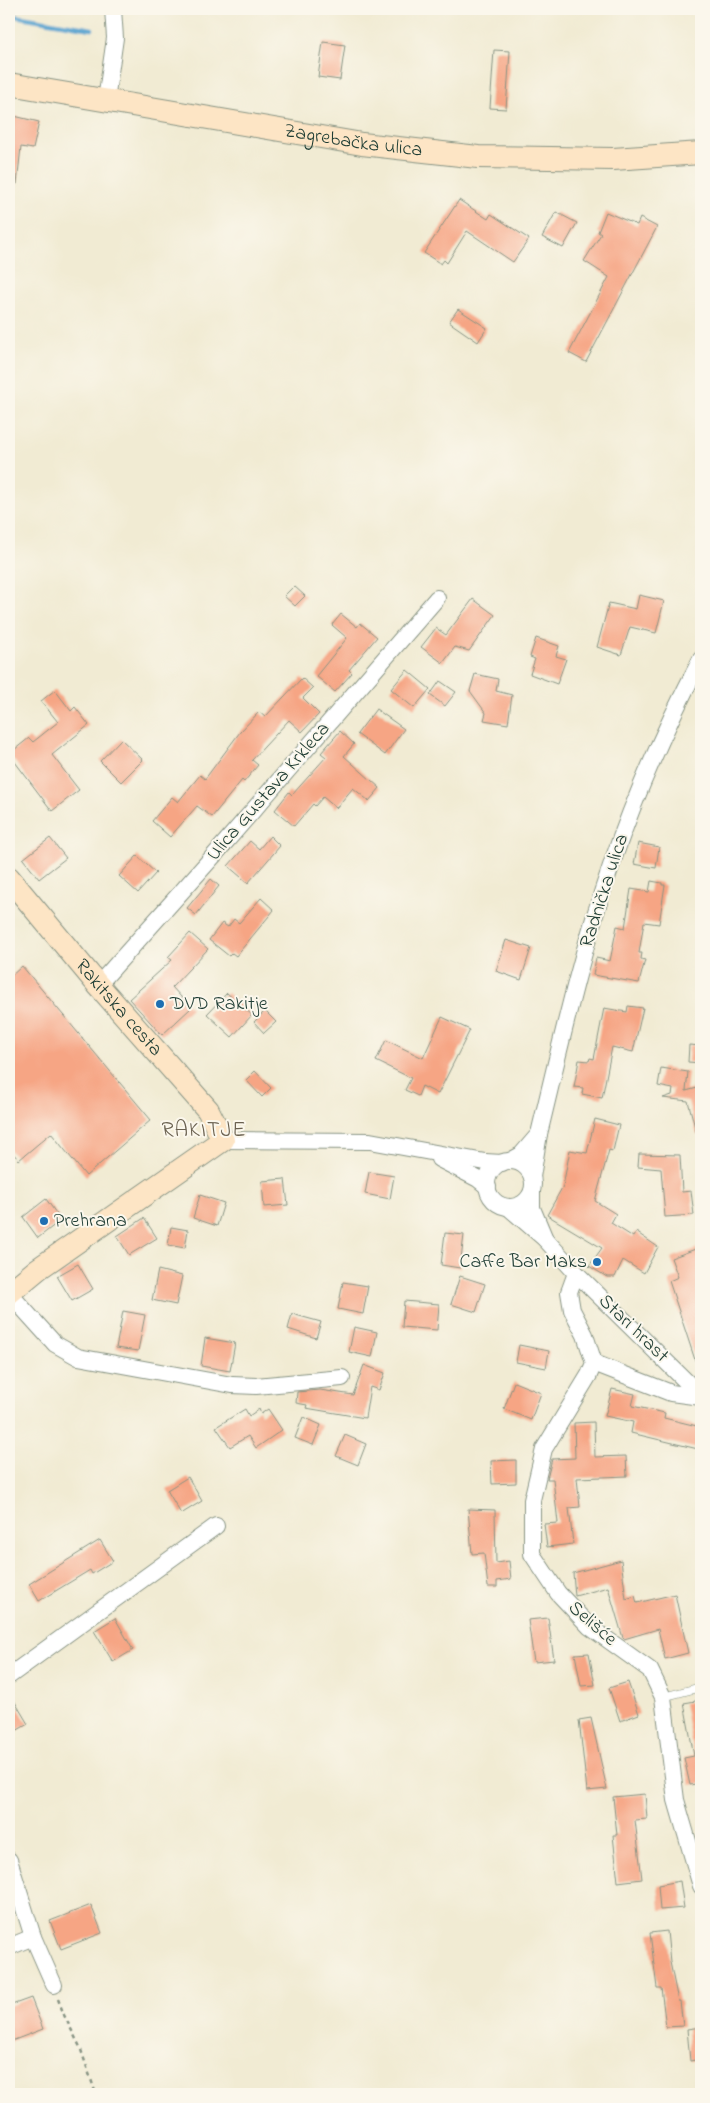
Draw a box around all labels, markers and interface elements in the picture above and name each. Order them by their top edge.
street label: Zagrebačka ulica [282,117,424,165]
street label: Ulica Gustava Krkleca [200,716,338,868]
street label: Radnička ulica [573,830,637,952]
street label: Rakitska cesta [68,953,169,1063]
place label: DVD Rakitje [169,990,268,1019]
marker: DVD Rakitje [154,998,166,1010]
district label: RAKITJE [161,1115,247,1147]
place label: Prehrana [54,1207,127,1236]
marker: Prehrana [38,1215,50,1227]
place label: Caffe Bar Maks [460,1248,587,1277]
marker: Caffe Bar Maks [591,1256,603,1268]
street label: Stari hrast [591,1288,675,1370]
street label: Selišće [561,1594,623,1654]

